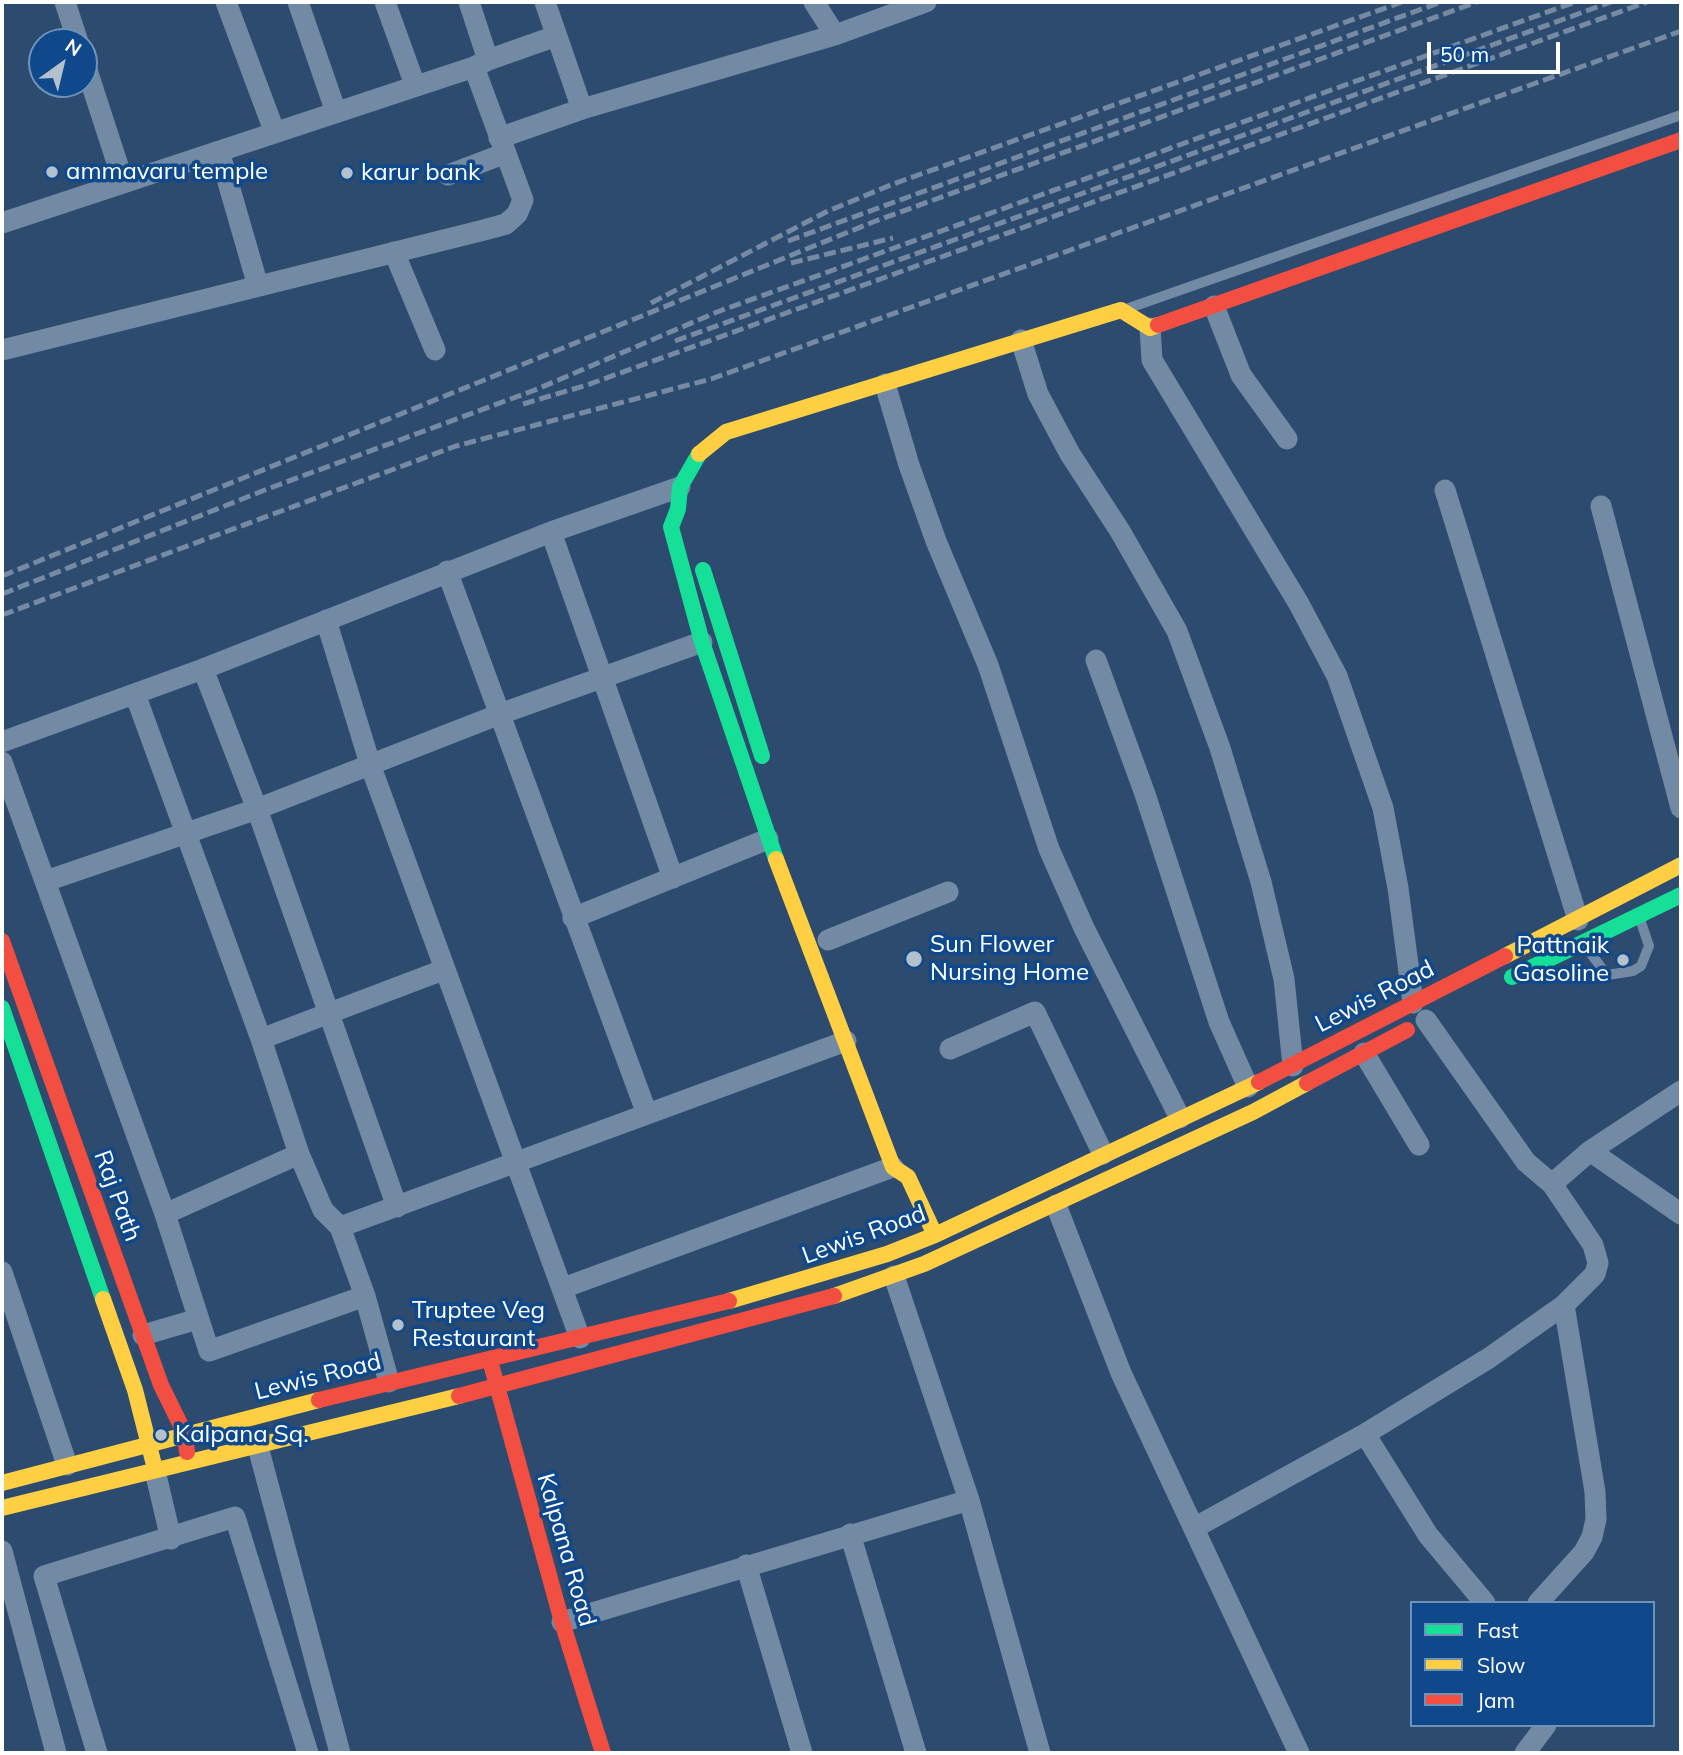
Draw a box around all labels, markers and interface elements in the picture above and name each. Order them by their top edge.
north arrow [28,28,98,98]
scale bar [1431,28,1564,72]
text: N [61,33,86,61]
text: 50 m [1440,41,1489,67]
place label: ammavaru temple [66,158,268,186]
place label: karur bank [361,159,480,187]
marker: ammavaru temple [44,164,60,180]
marker: karur bank [339,165,355,181]
place label: Sun Flower Nursing Home [930,931,1089,987]
place label: Pattnaik Gasoline [1513,932,1609,988]
marker: Sun Flower Nursing Home [904,949,924,969]
marker: Pattnaik Gasoline [1615,952,1631,968]
street label: Lewis Road [1311,955,1439,1039]
street label: Raj Path [87,1147,147,1245]
street label: Lewis Road [798,1199,930,1271]
place label: Truptee Veg Restaurant [412,1297,545,1353]
marker: Truptee Veg Restaurant [390,1317,406,1333]
street label: Lewis Road [252,1347,384,1407]
place label: Kalpana Sq. [175,1421,309,1449]
marker: Kalpana Sq. [153,1427,169,1443]
street label: Kalpana Road [530,1470,602,1630]
legend [1410,1601,1655,1727]
text: Fast [1477,1617,1519,1643]
text: Slow [1477,1652,1525,1678]
text: Jam [1477,1687,1515,1713]

